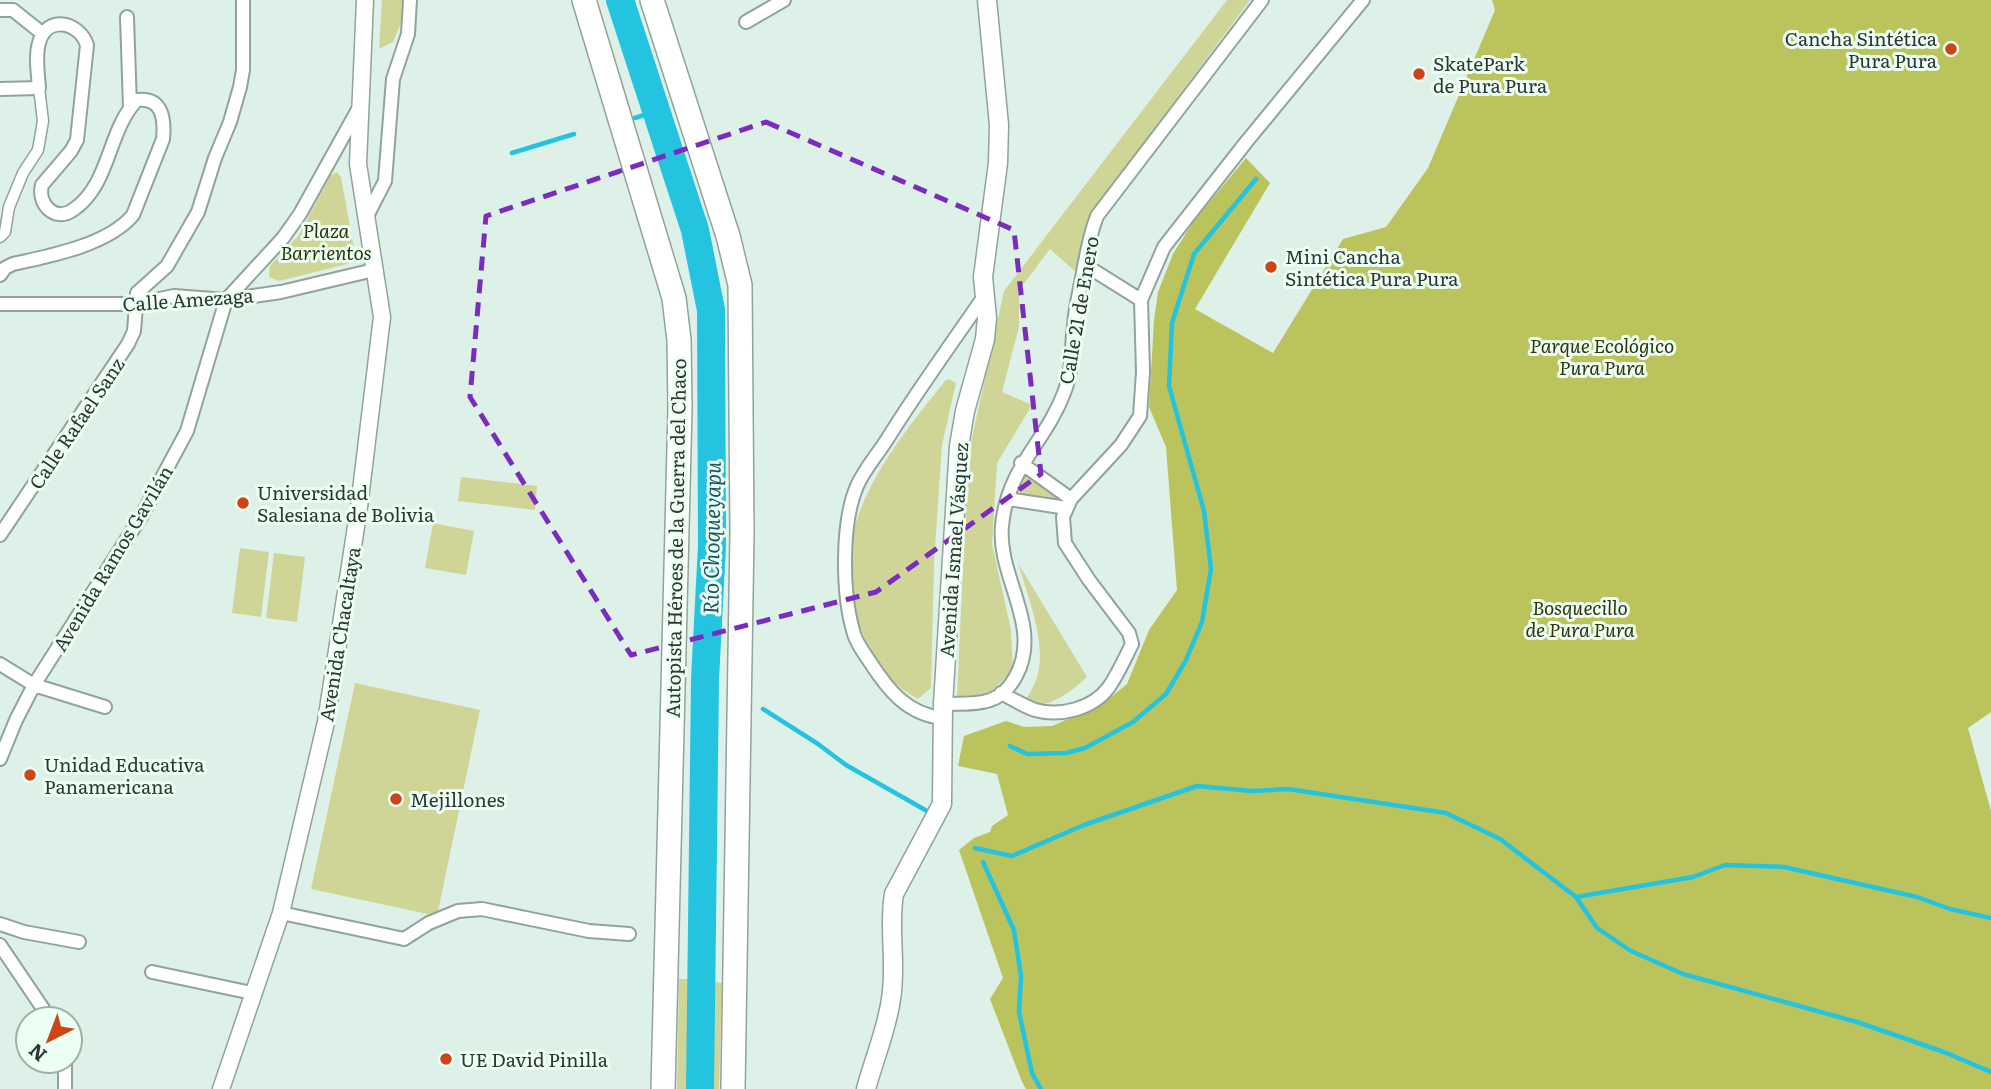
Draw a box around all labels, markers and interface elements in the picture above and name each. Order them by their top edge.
place label: Cancha Sintética Pura Pura [1785,24,1938,74]
marker: Cancha Sintética Pura Pura [1943,41,1959,57]
place label: SkatePark de Pura Pura [1433,49,1548,99]
marker: SkatePark de Pura Pura [1411,66,1427,82]
park label: Plaza Barrientos [280,216,372,266]
street label: Calle 21 de Enero [1051,234,1105,386]
place label: Mini Cancha Sintética Pura Pura [1285,242,1459,292]
marker: Mini Cancha Sintética Pura Pura [1263,259,1279,275]
street label: Calle Amezaga [122,280,255,318]
park label: Parque Ecológico Pura Pura [1530,331,1674,381]
street label: Calle Rafael Sanz [22,352,130,494]
street label: Autopista Héroes de la Guerra del Chaco [658,358,692,718]
street label: Avenida Ismael Vásquez [932,442,974,658]
street label: Avenida Ramos Gavilán [45,460,179,656]
water label: Río Choqueyapu [693,461,727,615]
place label: Universidad Salesiana de Bolivia [257,478,435,528]
marker: Universidad Salesiana de Bolivia [235,495,251,511]
street label: Avenida Chacaltaya [311,544,367,723]
park label: Bosquecillo de Pura Pura [1525,593,1635,643]
place label: Unidad Educativa Panamericana [44,750,205,800]
marker: Unidad Educativa Panamericana [22,767,38,783]
place label: Mejillones [410,785,505,813]
marker: Mejillones [388,791,404,807]
north arrow [14,1005,84,1075]
text: N [22,1038,52,1069]
place label: UE David Pinilla [460,1045,609,1073]
marker: UE David Pinilla [438,1051,454,1067]

